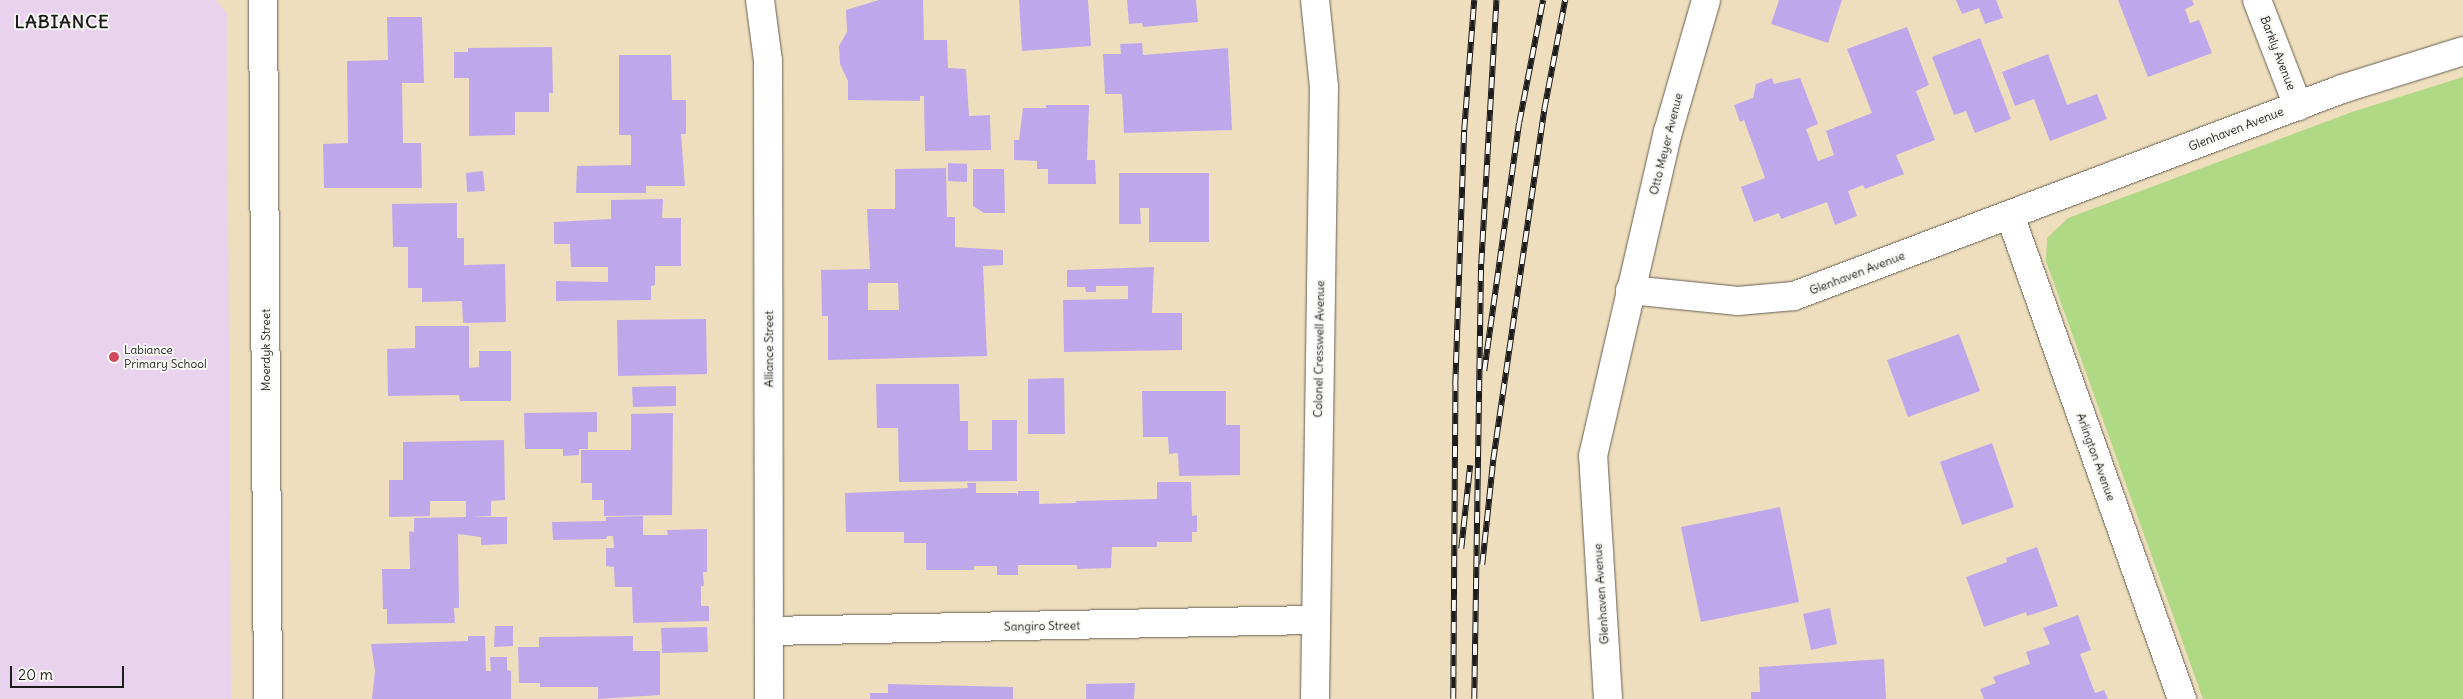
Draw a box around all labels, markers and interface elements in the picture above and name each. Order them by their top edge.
district label: LABIANCE [13,11,111,33]
street label: Barkly Avenue [2257,14,2299,92]
street label: Otto Meyer Avenue [1646,92,1686,196]
street label: Glenhaven Avenue [2186,104,2286,154]
street label: Glenhaven Avenue [1807,248,1907,298]
street label: Colonel Cresswell Avenue [1311,280,1327,418]
street label: Moerdyk Street [259,309,273,391]
street label: Alliance Street [762,311,776,387]
place label: Labiance Primary School [124,343,207,371]
marker: Labiance Primary School [108,351,120,363]
street label: Arlington Avenue [2073,411,2119,503]
street label: Glenhaven Avenue [1590,543,1612,645]
street label: Sangiro Street [1004,618,1080,634]
scale bar [12,656,126,688]
text: 20 m [18,665,53,684]

